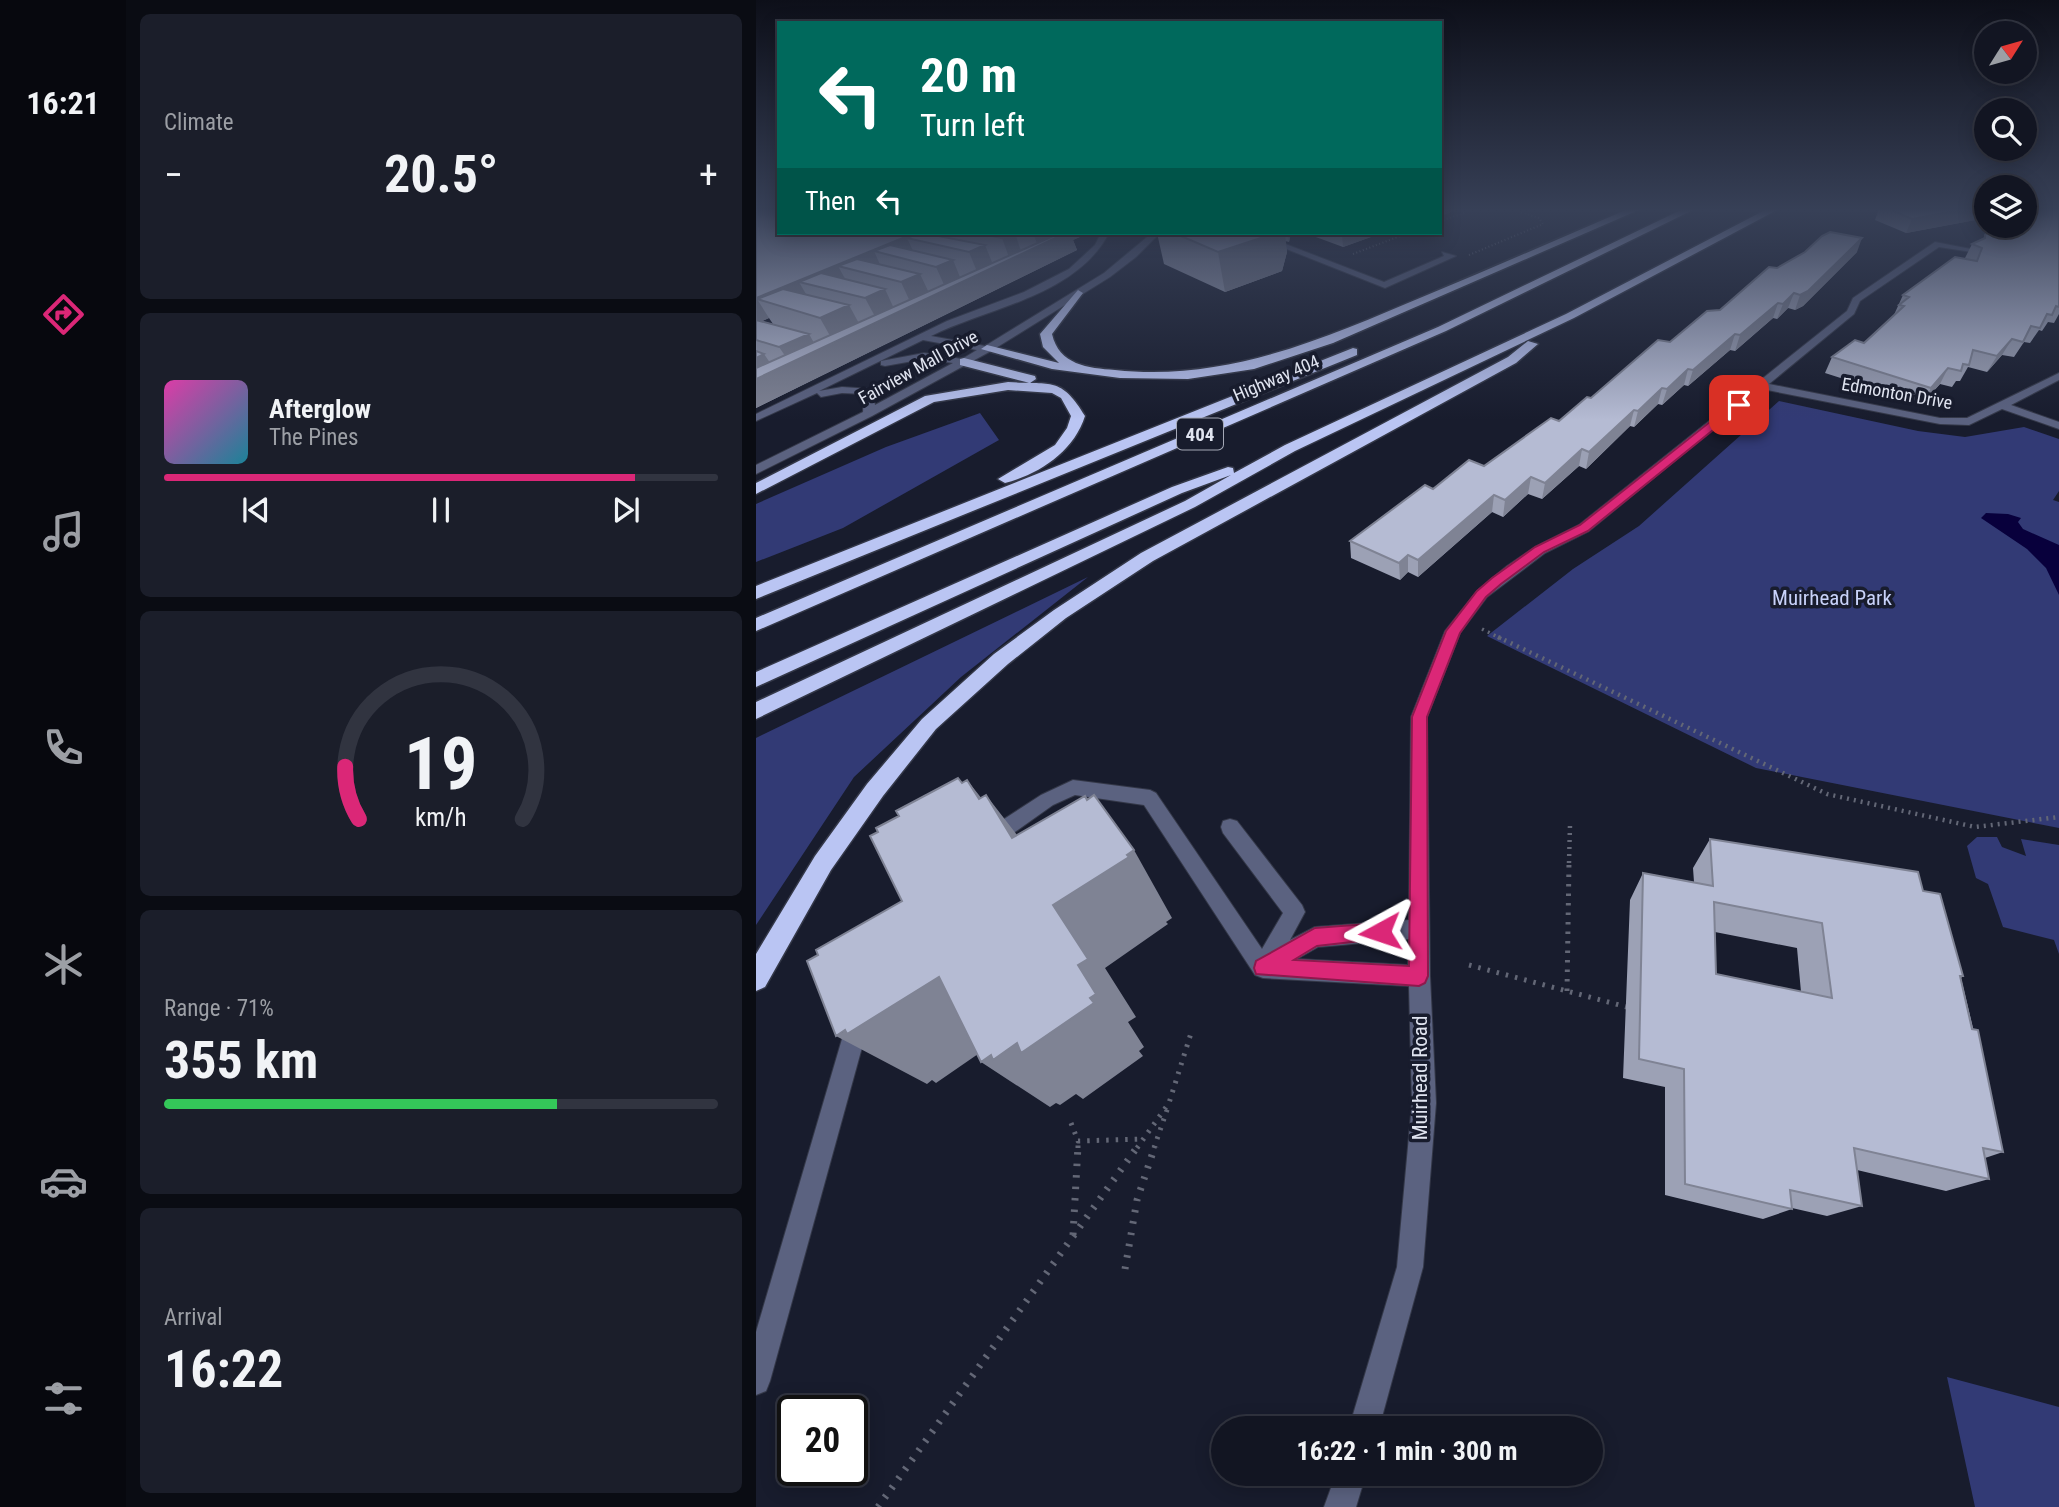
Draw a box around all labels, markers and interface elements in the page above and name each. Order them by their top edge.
north arrow [1974,21,2037,84]
map controls [1974,21,2037,238]
text: 20 m [920,47,1017,104]
icon: left [805,49,896,140]
text: 16:21 [26,84,100,122]
button: search [1974,98,2037,161]
text: Turn left [920,106,1025,144]
text: Climate [164,109,234,136]
text: 20.5° [384,144,498,205]
text: − [164,153,183,197]
text: + [699,153,718,197]
button: layers [1974,175,2037,238]
icon: left [870,182,908,220]
text: Then [805,186,856,216]
icon: directions [39,290,88,339]
street label: Fairview Mall Drive [855,325,981,409]
street label: Highway 404 [1230,350,1322,406]
street label: Edmonton Drive [1840,373,1954,413]
pin [1709,375,1769,435]
icon: arrive [1720,386,1758,424]
text: Afterglow [269,394,371,424]
road number: 404 [1177,418,1223,449]
text: The Pines [269,424,359,451]
icon: previous [237,491,275,529]
icon: pause [422,491,460,529]
icon: next [607,491,645,529]
icon: music [39,507,88,556]
park label: Muirhead Park [1772,586,1893,610]
text: 19 [404,722,478,808]
icon: phone [39,723,88,772]
text: km/h [415,803,467,832]
position arrow [1343,895,1417,969]
icon: climate [39,940,88,989]
text: Range · 71% [164,995,274,1022]
street label: Muirhead Road [1408,1016,1432,1140]
text: 355 km [164,1030,318,1091]
icon: car [39,1157,88,1206]
text: Arrival [164,1304,223,1331]
text: 16:22 [164,1339,283,1400]
icon: filters [39,1374,88,1423]
speed limit sign: 20 [777,1395,868,1486]
text: 16:22 · 1 min · 300 m [1297,1436,1517,1466]

